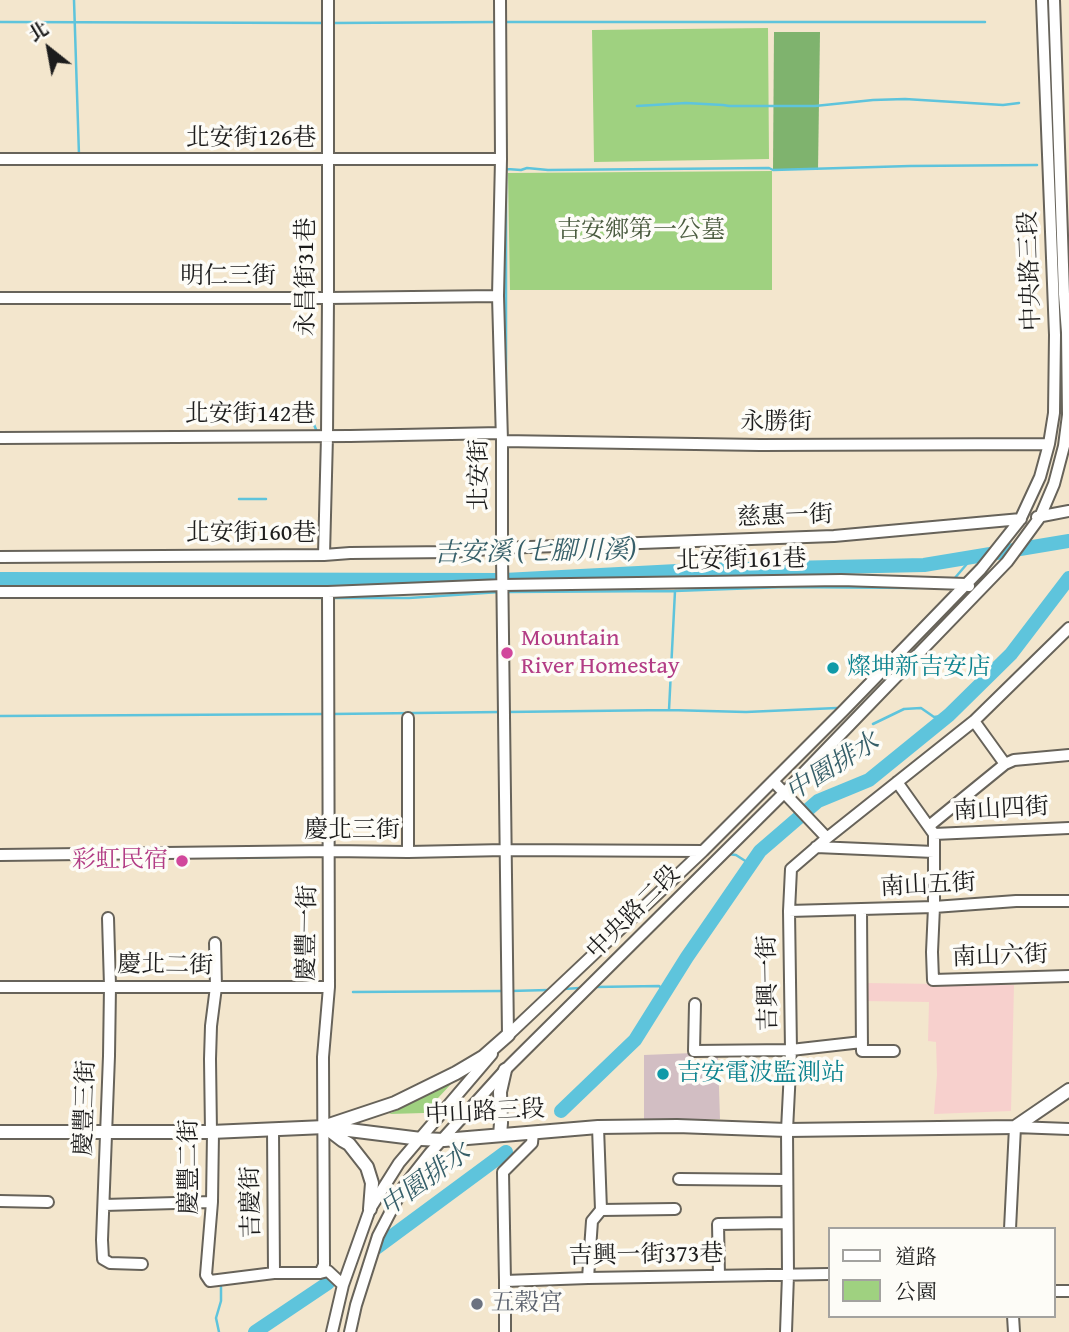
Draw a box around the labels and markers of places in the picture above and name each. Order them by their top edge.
place label: Mountain River Homestay [521,625,680,681]
marker: Mountain River Homestay [499,645,515,661]
place label: 燦坤新吉安店 [847,654,991,682]
marker: 燦坤新吉安店 [825,660,841,676]
place label: 彩虹民宿 [72,847,168,875]
marker: 彩虹民宿 [174,853,190,869]
place label: 吉安電波監測站 [677,1060,845,1088]
marker: 吉安電波監測站 [655,1066,671,1082]
place label: 五榖宮 [491,1290,563,1318]
marker: 五榖宮 [469,1296,485,1312]

